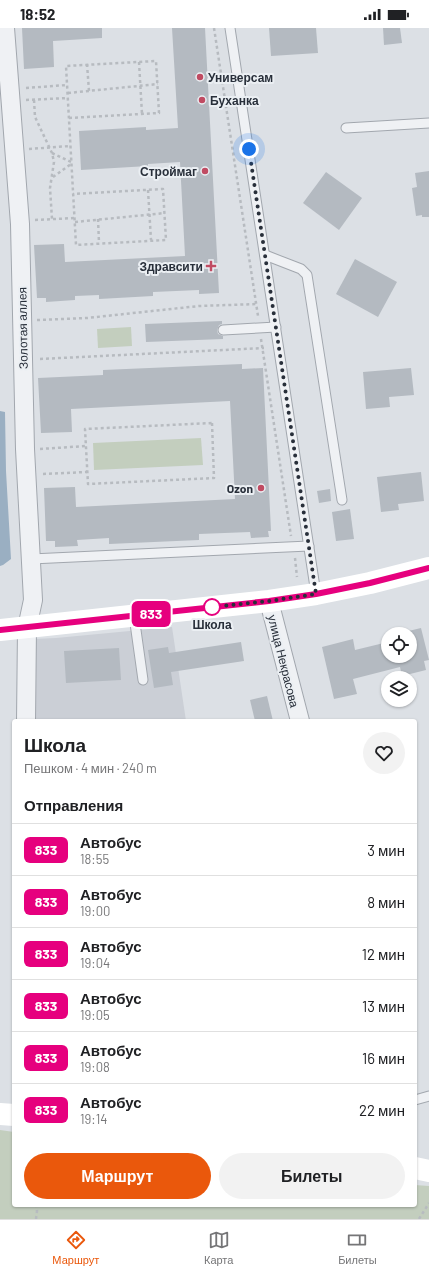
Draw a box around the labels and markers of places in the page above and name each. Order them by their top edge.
place label: Универсам [208,70,273,85]
marker: Универсам [195,72,205,82]
place label: Буханка [210,93,259,108]
marker: Буханка [197,95,207,105]
place label: Строймаг [140,164,197,179]
marker: Строймаг [200,166,210,176]
place label: Здравсити [139,259,203,274]
marker: Здравсити [206,261,216,271]
place label: Ozon [227,481,253,495]
marker: Ozon [256,483,266,493]
marker: Школа [203,598,221,616]
place label: Школа [192,617,232,631]

